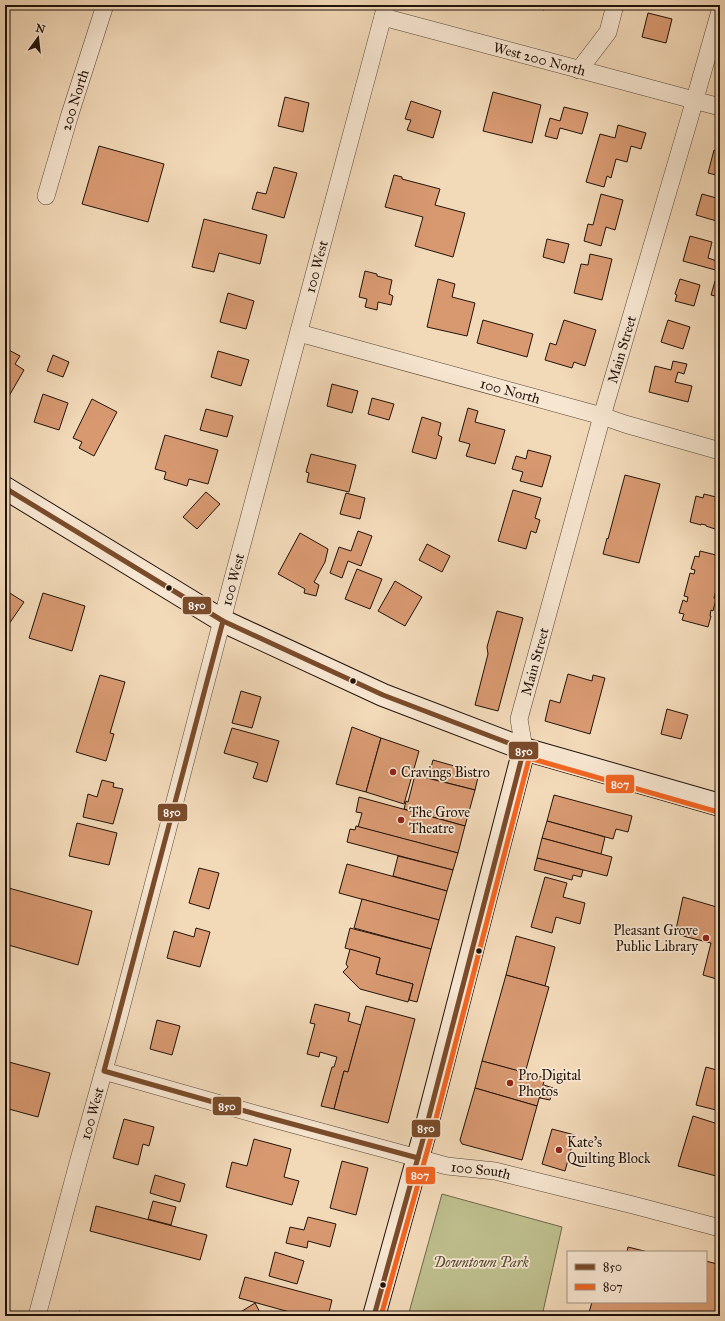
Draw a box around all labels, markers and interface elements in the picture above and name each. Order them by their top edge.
north arrow [18,18,58,58]
text: N [34,21,47,36]
street label: West 200 North [491,39,588,80]
street label: 200 North [58,67,93,133]
street label: 100 West [302,239,332,295]
street label: Main Street [604,314,640,385]
street label: 100 North [478,375,542,408]
street label: 100 West [218,552,248,608]
unlabelled marker [164,583,174,593]
line badge: 850 [182,596,212,615]
text: 850 [188,599,206,612]
street label: Main Street [518,626,553,697]
unlabelled marker [348,676,358,686]
line badge: 850 [508,741,539,760]
text: 850 [515,745,533,758]
place label: Cravings Bistro [401,764,490,781]
marker: Cravings Bistro [388,767,398,777]
line badge: 807 [605,774,635,794]
text: 807 [611,778,629,791]
line badge: 850 [157,803,188,822]
place label: The Grove Theatre [409,804,470,837]
text: 850 [163,806,181,819]
marker: The Grove Theatre [396,815,406,825]
place label: Pleasant Grove Public Library [613,922,698,955]
marker: Pleasant Grove Public Library [701,933,711,943]
unlabelled marker [474,946,484,956]
place label: Pro Digital Photos [518,1067,581,1100]
marker: Pro Digital Photos [505,1078,515,1088]
street label: 100 West [77,1085,108,1141]
line badge: 850 [212,1096,242,1116]
text: 850 [218,1100,236,1113]
line badge: 850 [411,1119,441,1138]
text: 850 [417,1122,435,1135]
place label: Kate's Quilting Block [567,1134,651,1167]
marker: Kate's Quilting Block [554,1145,564,1155]
street label: 100 South [450,1158,513,1184]
line badge: 807 [405,1166,436,1185]
text: 807 [411,1169,429,1182]
legend [567,1251,707,1303]
park label: Downtown Park [433,1254,530,1271]
text: 850 [603,1260,622,1274]
unlabelled marker [378,1280,388,1290]
text: 807 [603,1280,623,1294]

